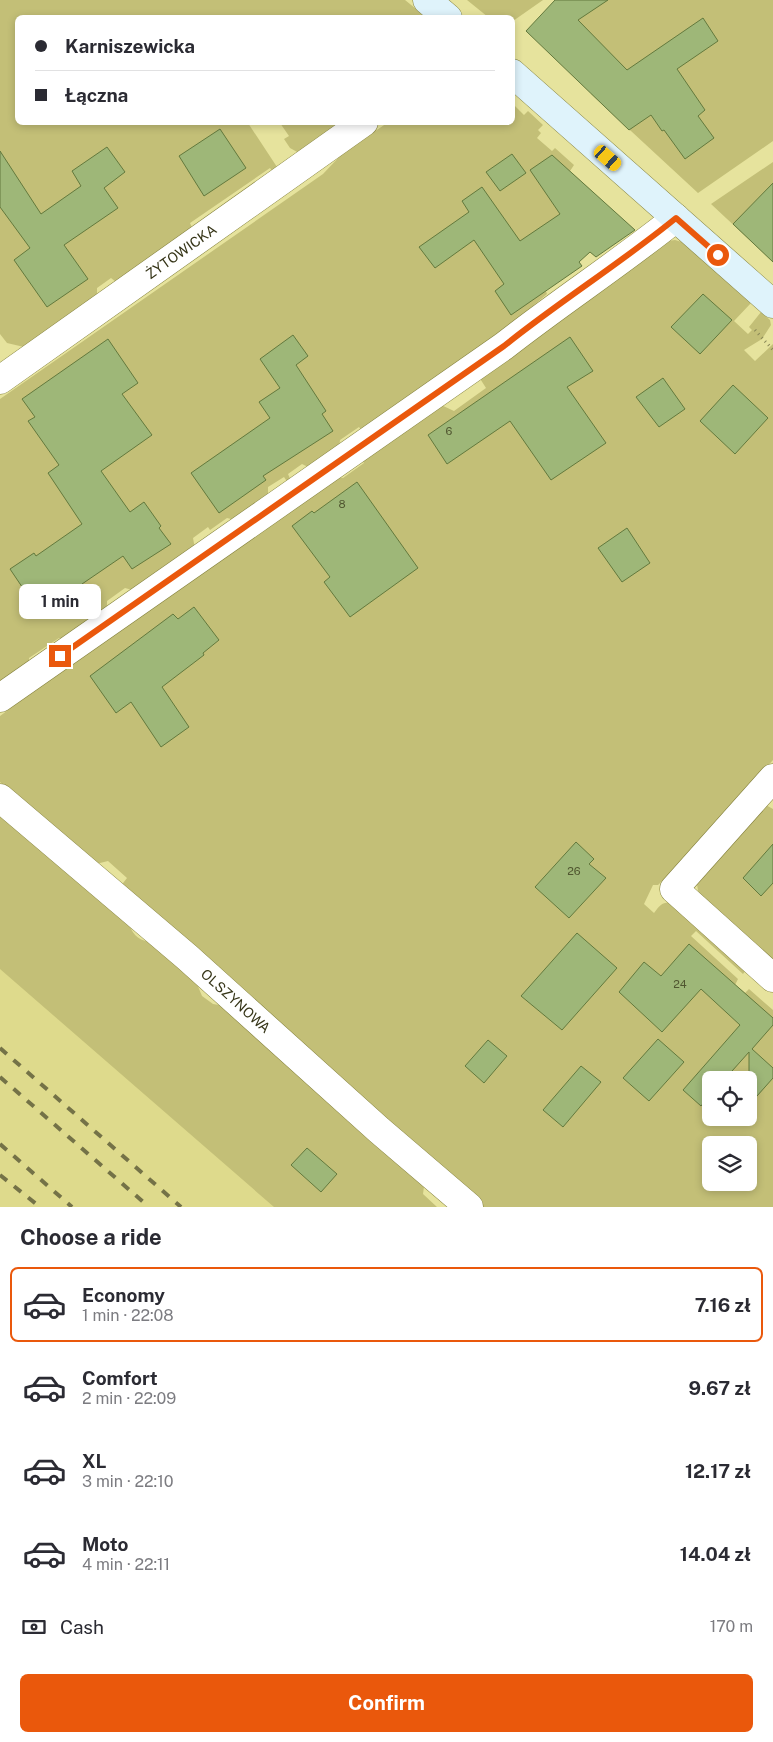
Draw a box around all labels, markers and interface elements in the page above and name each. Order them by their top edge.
text: Karniszewicka [65,35,195,57]
text: Łączna [65,84,128,106]
car [591,142,624,174]
street label: ŻYTOWICKA [141,221,220,282]
route start [707,244,729,266]
house number: 6 [446,425,453,437]
house number: 8 [338,498,346,510]
callout: 1 min [19,584,101,618]
text: 1 min [41,592,79,611]
route end [49,645,71,667]
house number: 26 [567,865,581,877]
street label: OLSZYNOWA [198,966,274,1036]
house number: 24 [673,978,687,990]
map controls [702,1071,757,1191]
button: locate [702,1071,757,1126]
button: layers [702,1136,757,1191]
text: Choose a ride [20,1224,162,1250]
icon: car [22,1282,67,1327]
text: Economy [82,1284,165,1306]
text: 7.16 zł [695,1294,751,1316]
text: 1 min · 22:08 [82,1306,174,1325]
icon: car [22,1365,67,1410]
text: Comfort [82,1367,158,1389]
text: 9.67 zł [688,1377,751,1399]
text: 2 min · 22:09 [82,1389,176,1408]
icon: car [22,1448,67,1493]
text: XL [82,1450,107,1472]
text: 12.17 zł [685,1460,751,1482]
text: 3 min · 22:10 [82,1472,173,1491]
icon: car [22,1531,67,1576]
text: Moto [82,1533,128,1555]
text: 14.04 zł [680,1543,751,1565]
text: 4 min · 22:11 [82,1555,170,1574]
icon: cash [20,1613,48,1641]
text: Cash [60,1616,104,1638]
text: 170 m [710,1617,753,1636]
button: Confirm [20,1674,753,1732]

